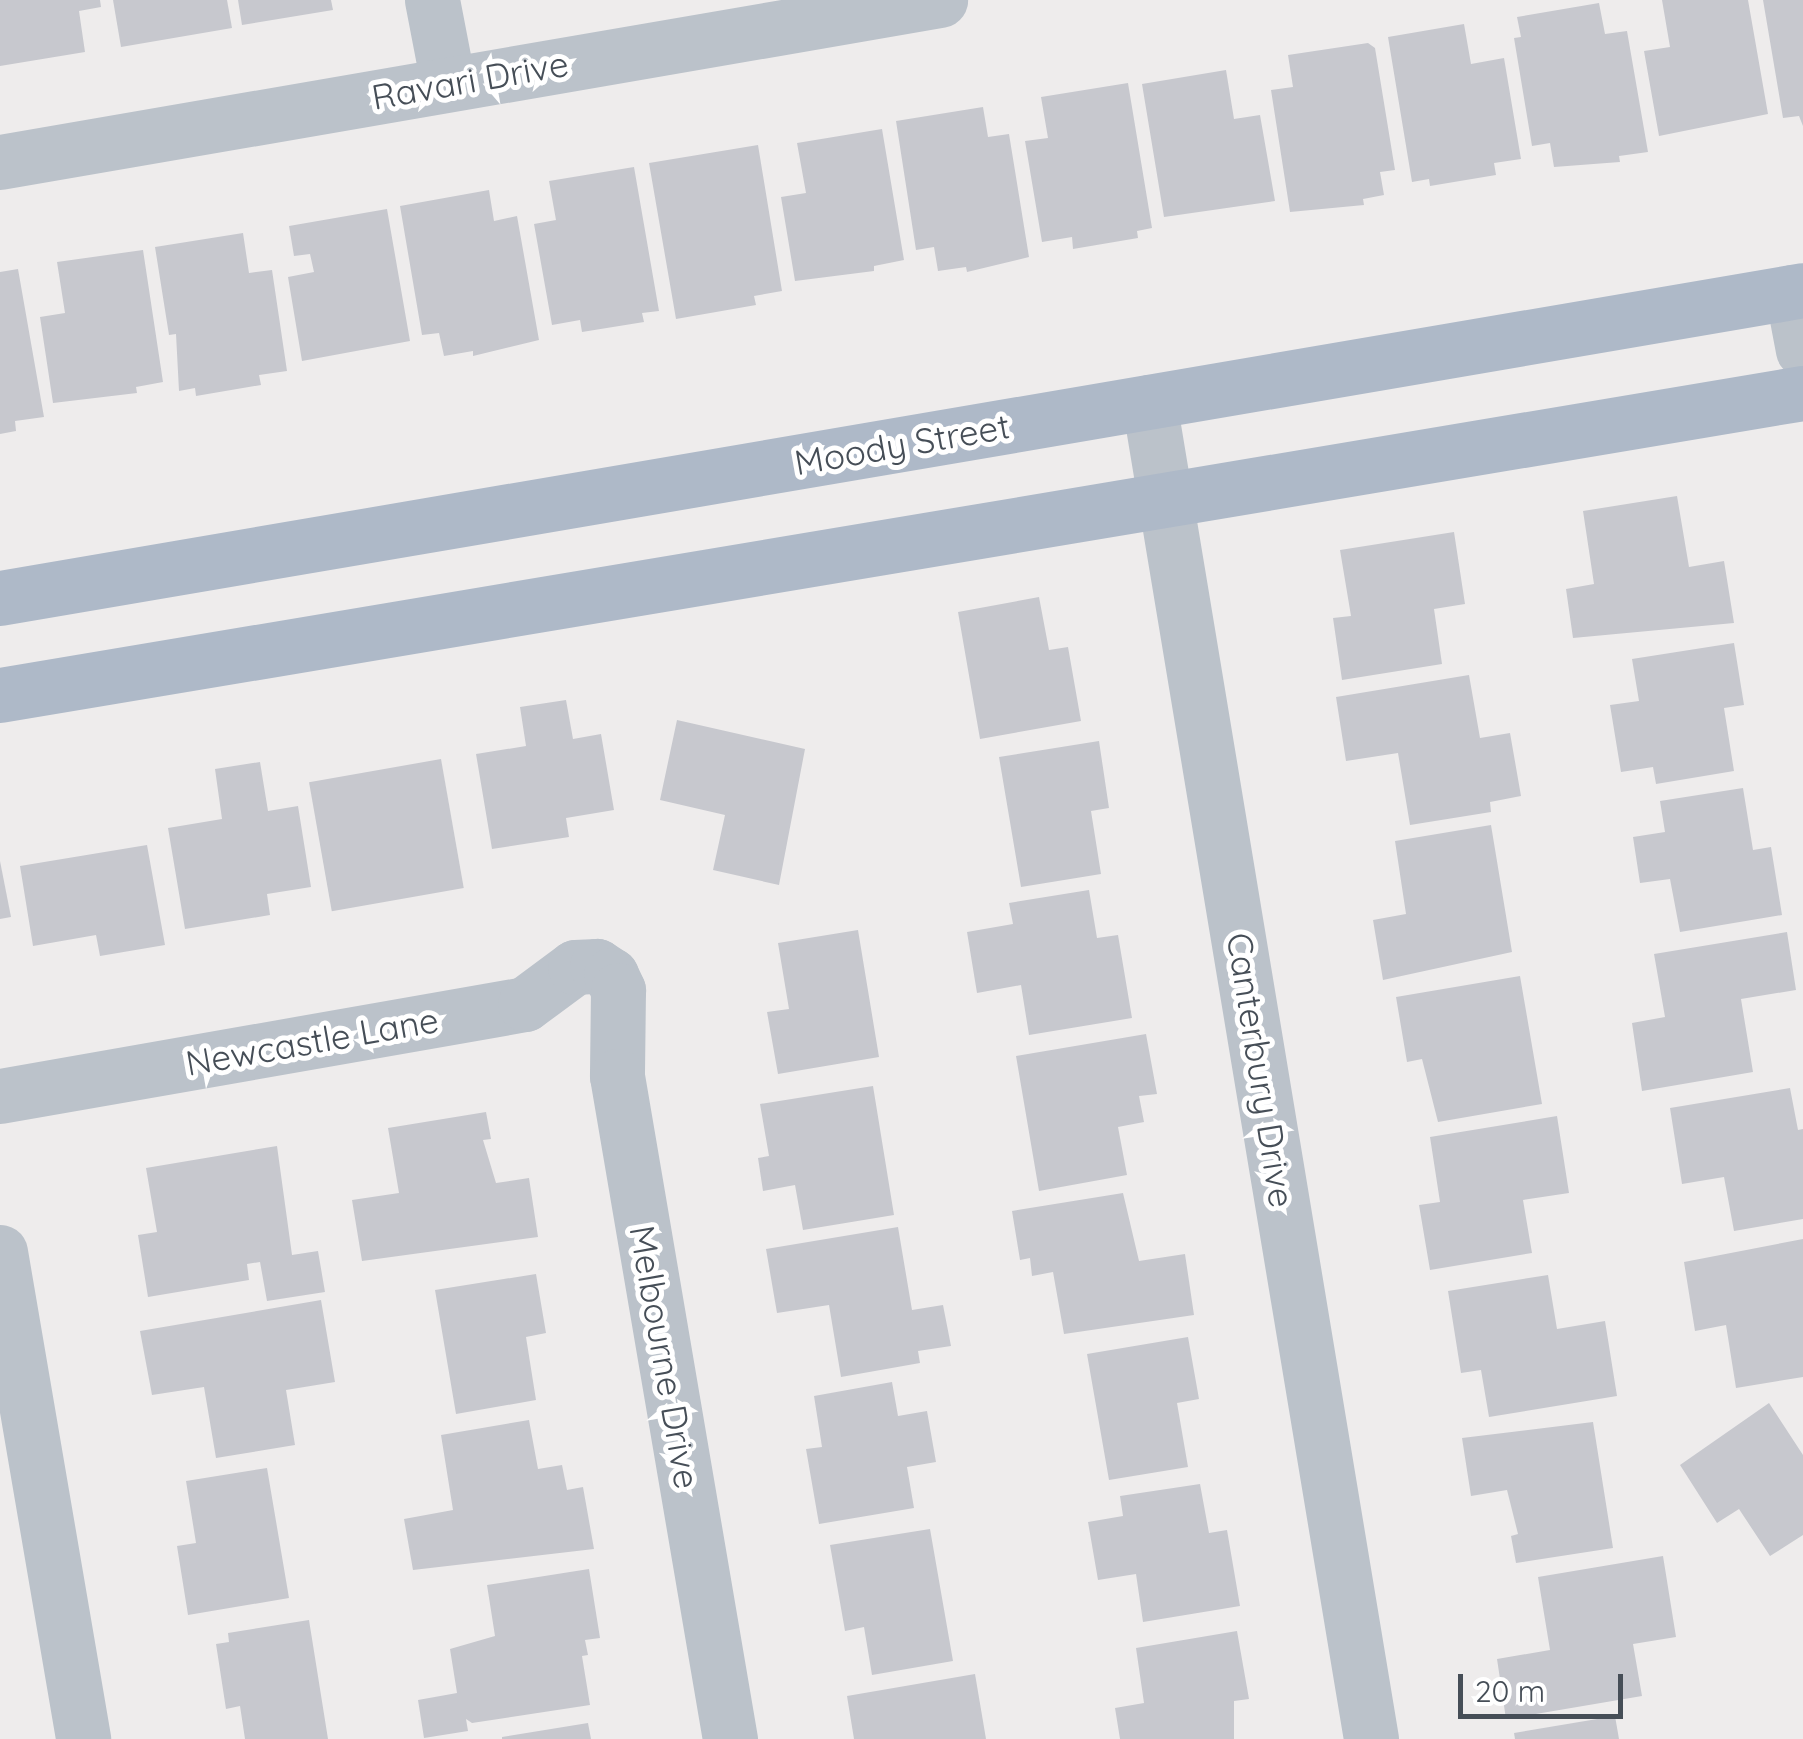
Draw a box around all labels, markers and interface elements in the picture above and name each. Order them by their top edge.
street label: Ravari Drive [368,42,572,118]
street label: Moody Street [791,404,1013,484]
street label: Canterbury Drive [1219,930,1303,1210]
street label: Newcastle Lane [182,998,442,1084]
street label: Melbourne Drive [621,1222,709,1492]
scale bar [1463,1654,1628,1716]
text: 20 m [1475,1672,1545,1710]

